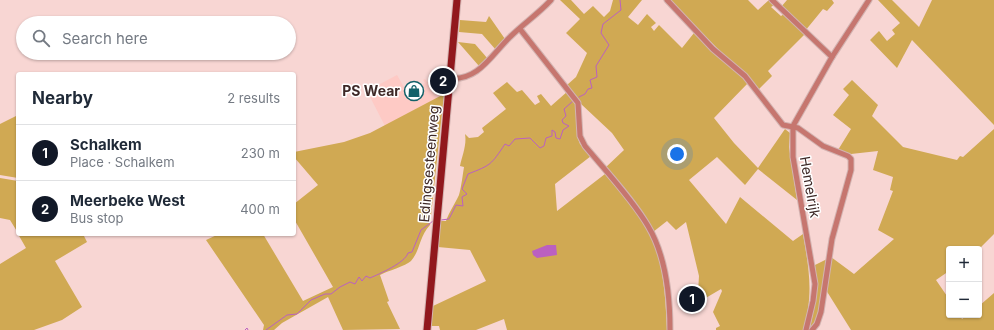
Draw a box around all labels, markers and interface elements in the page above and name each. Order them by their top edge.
search box [16,16,296,60]
icon: search [30,27,52,49]
text: Search here [62,29,148,48]
pin: 2 [430,66,456,96]
shop icon: PS Wear [403,80,425,102]
place label: PS Wear [342,82,400,99]
text: Nearby [32,88,93,108]
text: 2 results [227,90,280,106]
street label: Edingsesteenweg [415,105,442,223]
text: Schalkem [70,135,142,154]
your location [667,144,687,164]
text: 1 [42,145,48,161]
text: 230 m [241,145,280,161]
text: Place · Schalkem [70,154,175,170]
street label: Hemelrijk [797,155,824,219]
text: Meerbeke West [70,191,185,210]
text: 2 [41,201,49,217]
text: 400 m [240,201,280,217]
text: Bus stop [70,210,123,226]
map controls [946,246,982,318]
button: + [946,246,982,282]
button: − [946,282,982,318]
pin: 1 [679,284,705,314]

